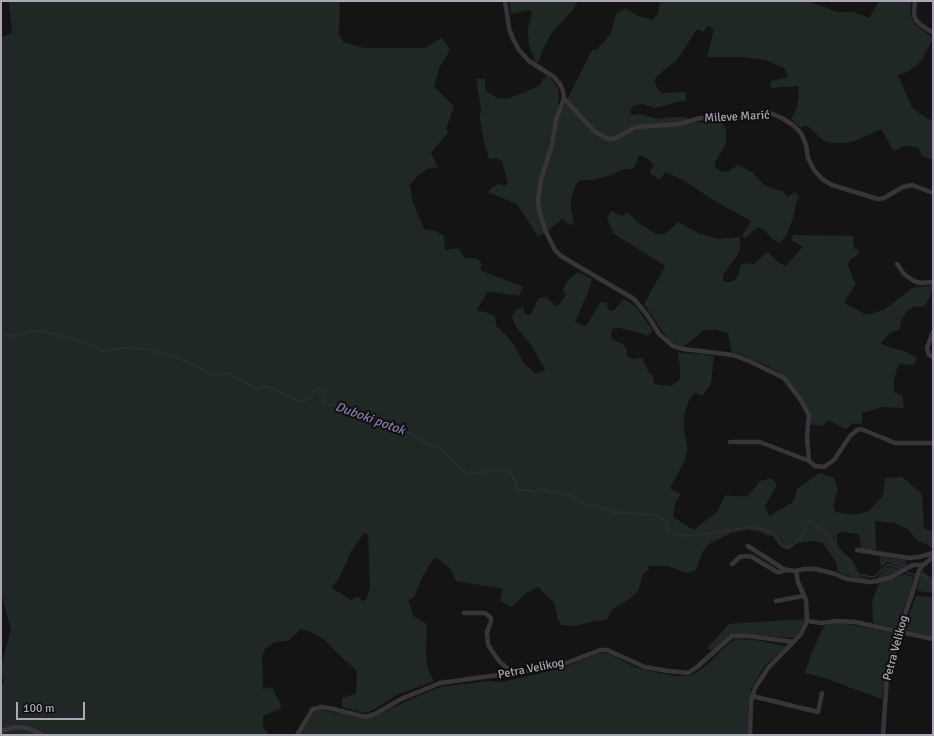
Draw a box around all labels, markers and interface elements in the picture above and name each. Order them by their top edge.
street label: Mileve Marić [704,108,770,126]
water label: Duboki potok [333,399,407,439]
street label: Petra Velikog [880,614,912,682]
street label: Petra Velikog [497,656,565,682]
scale bar [18,694,87,720]
text: 100 m [23,701,55,716]

